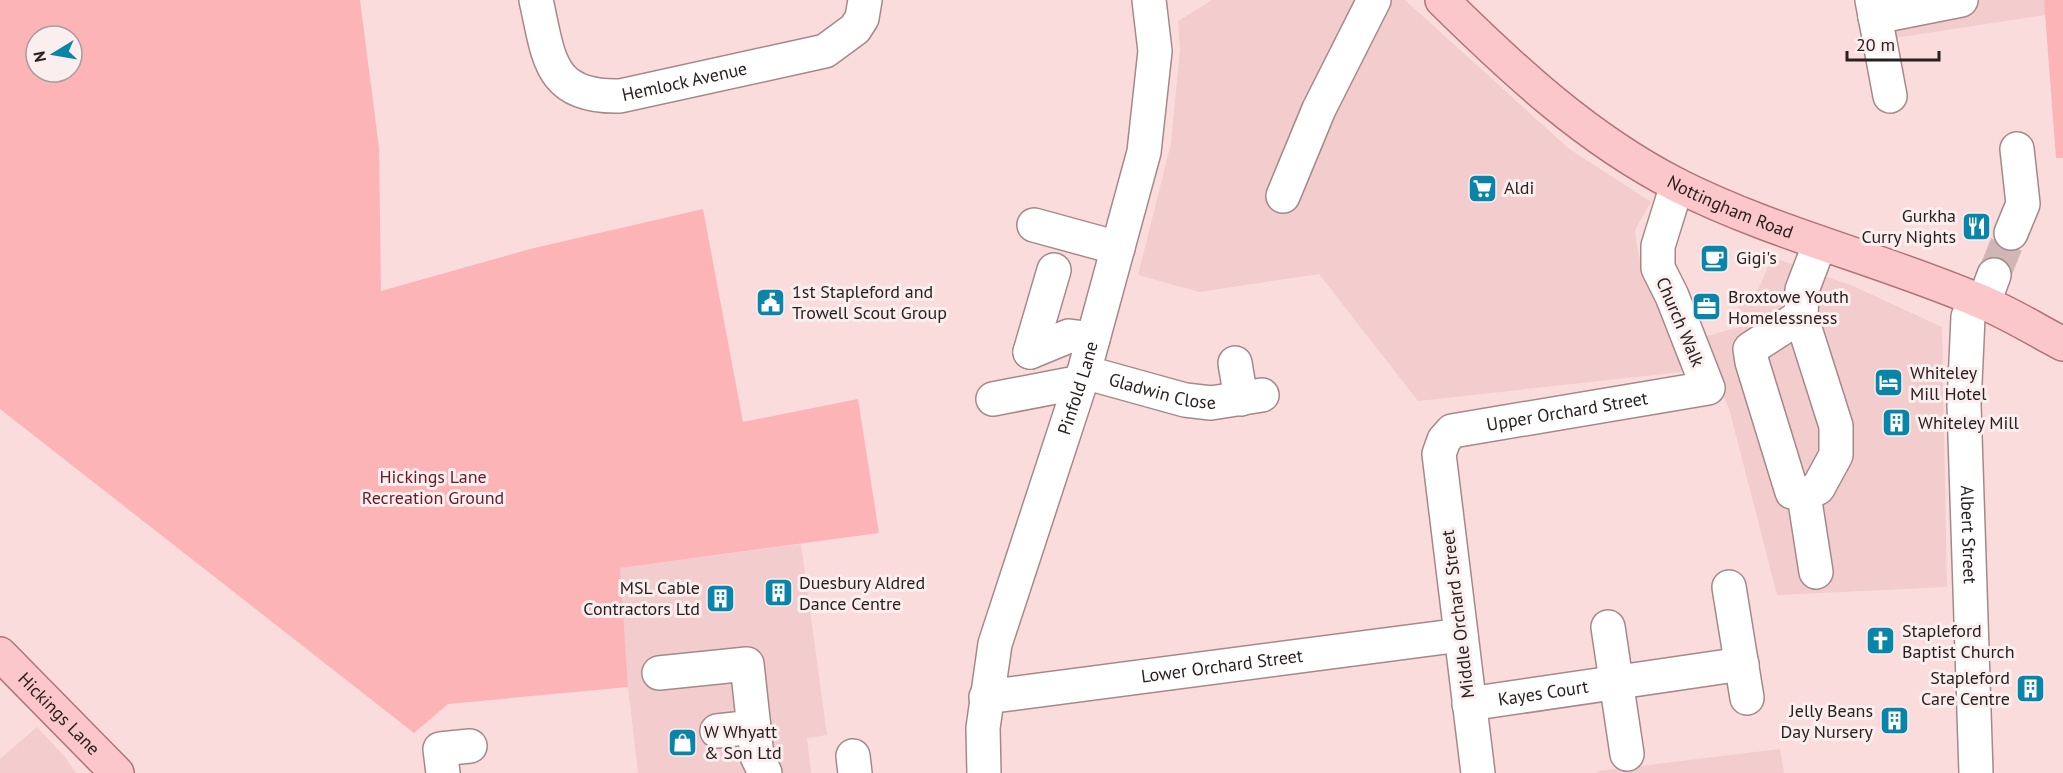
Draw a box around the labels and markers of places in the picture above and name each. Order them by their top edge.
supermarket icon: Aldi [1467,172,1499,204]
place label: Aldi [1504,176,1534,199]
place label: Gurkha Curry Nights [1861,204,1956,248]
restaurant icon: Gurkha Curry Nights [1961,210,1993,242]
cafe icon: Gigi's [1699,242,1731,274]
place label: Gigi's [1736,246,1777,269]
place label: 1st Stapleford and Trowell Scout Group [792,280,947,324]
place label: Broxtowe Youth Homelessness [1728,285,1849,329]
public building icon: 1st Stapleford and Trowell Scout Group [755,286,787,318]
office icon: Broxtowe Youth Homelessness [1691,291,1723,323]
place label: Whiteley Mill Hotel [1910,361,1987,405]
hotel icon: Whiteley Mill Hotel [1873,367,1905,399]
building icon: Whiteley Mill [1881,407,1913,439]
place label: Whiteley Mill [1918,411,2019,434]
place label: Duesbury Aldred Dance Centre [799,571,925,615]
place label: MSL Cable Contractors Ltd [583,576,700,620]
building icon: Duesbury Aldred Dance Centre [762,577,794,609]
building icon: MSL Cable Contractors Ltd [705,582,737,614]
place label: Stapleford Baptist Church [1902,619,2015,663]
church icon: Stapleford Baptist Church [1865,625,1897,657]
place label: Stapleford Care Centre [1921,666,2010,710]
building icon: Stapleford Care Centre [2015,672,2047,704]
place label: Jelly Beans Day Nursery [1781,699,1874,743]
building icon: Jelly Beans Day Nursery [1878,705,1910,737]
place label: W Whyatt & Son Ltd [704,720,782,764]
shop icon: W Whyatt & Son Ltd [667,726,699,758]

